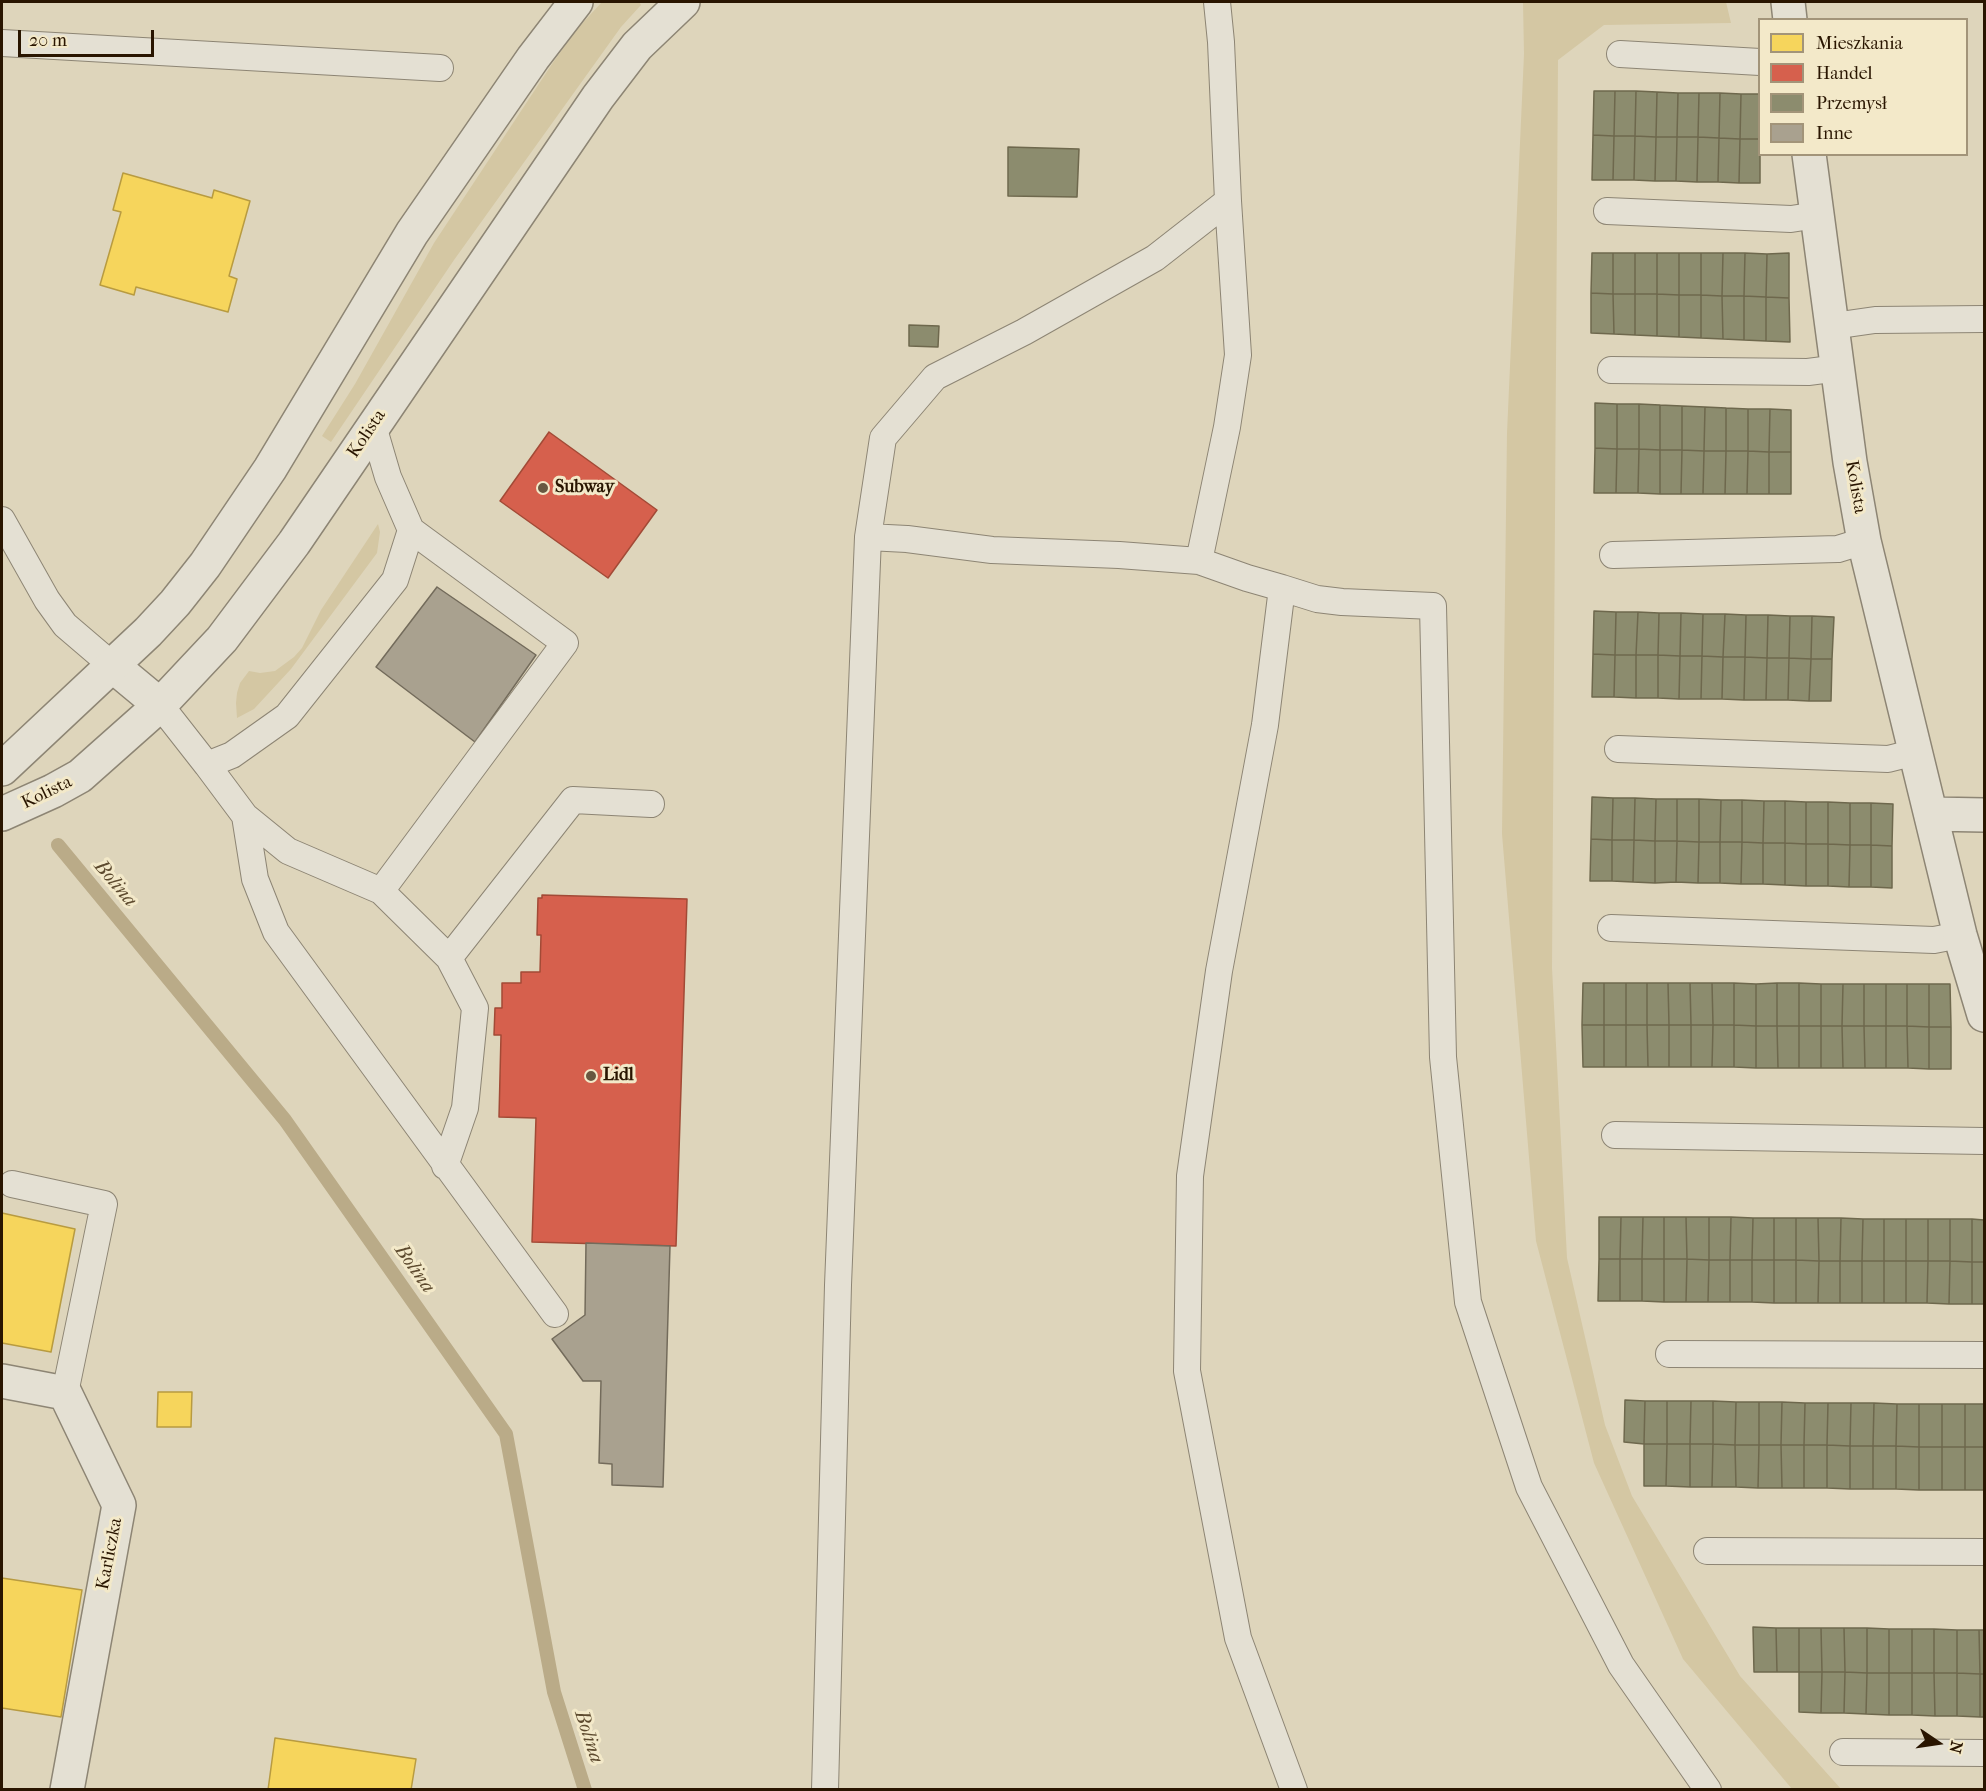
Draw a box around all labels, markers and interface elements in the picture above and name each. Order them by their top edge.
scale bar [21,18,158,56]
legend [1758,18,1968,156]
text: 20 m [29,30,67,51]
text: Mieszkania [1816,33,1903,54]
text: Handel [1816,63,1873,84]
text: Przemysł [1816,93,1887,114]
text: Inne [1816,123,1853,144]
street label: Kolista [343,406,391,462]
street label: Kolista [1840,459,1870,515]
place label: Subway [555,477,614,499]
marker: Subway [536,481,550,495]
street label: Kolista [18,772,76,814]
water label: Bolina [88,856,142,912]
place label: Lidl [603,1065,634,1087]
marker: Lidl [584,1069,598,1083]
water label: Bolina [389,1240,439,1298]
street label: Karliczka [92,1516,128,1592]
water label: Bolina [568,1708,608,1766]
north arrow [1908,1713,1968,1773]
text: N [1945,1739,1967,1755]

